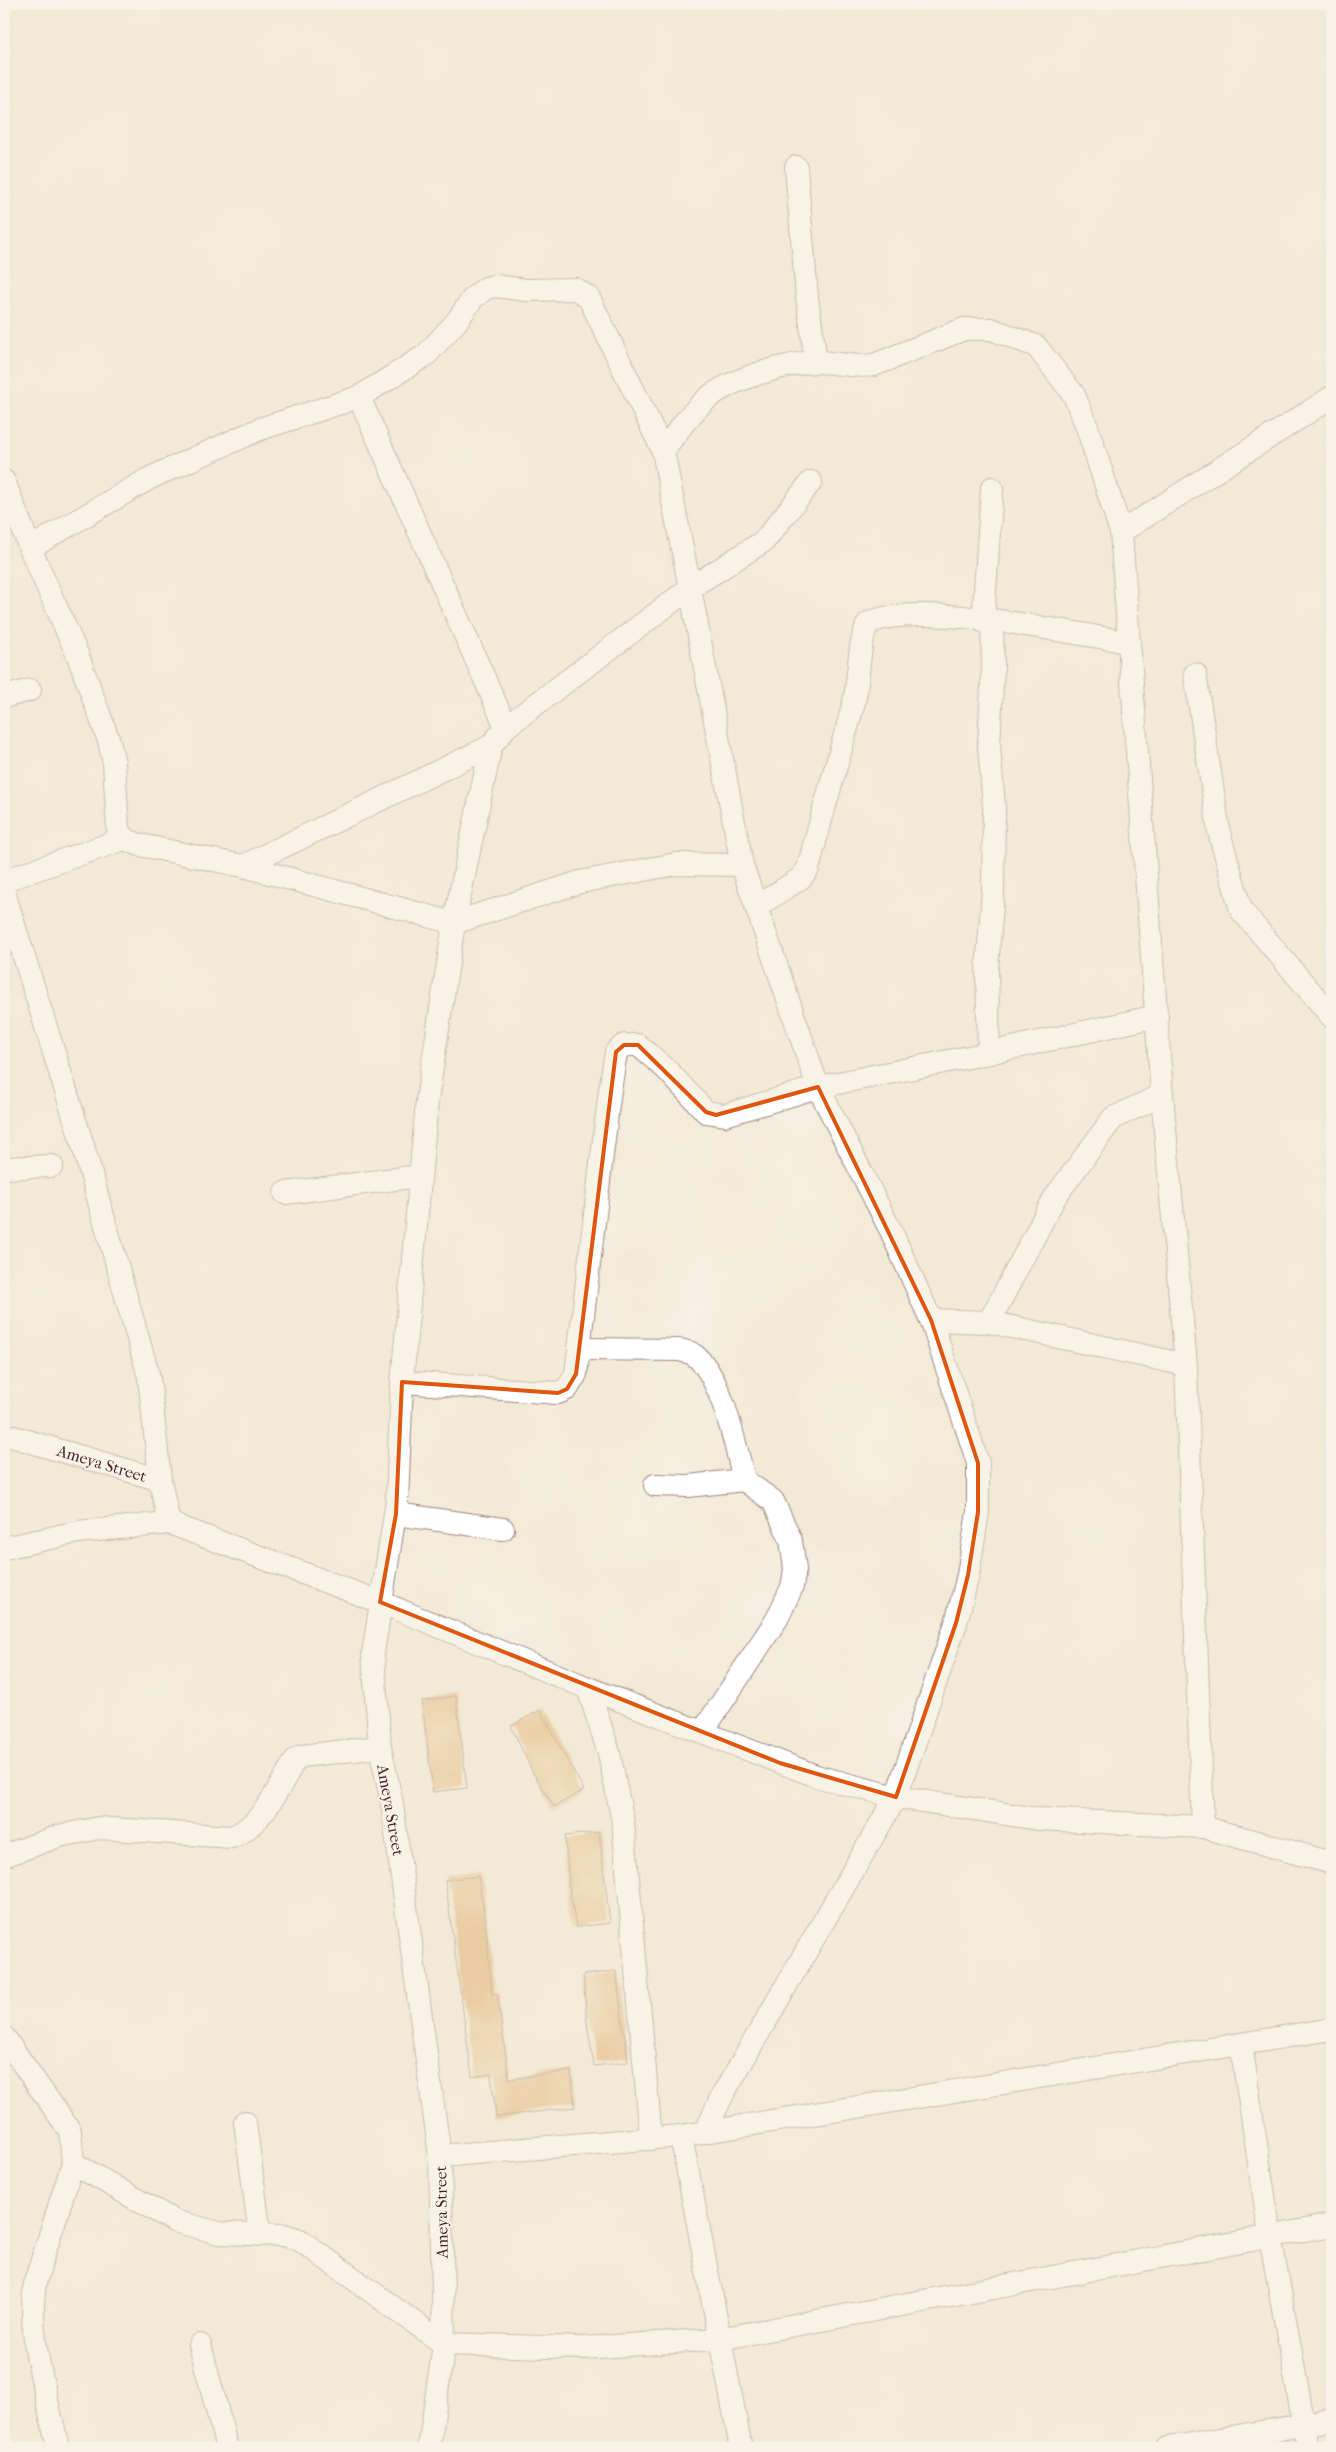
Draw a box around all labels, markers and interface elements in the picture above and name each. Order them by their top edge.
street label: Ameya Street [54,1441,149,1486]
street label: Ameya Street [373,1762,408,1858]
street label: Ameya Street [431,2165,452,2259]

